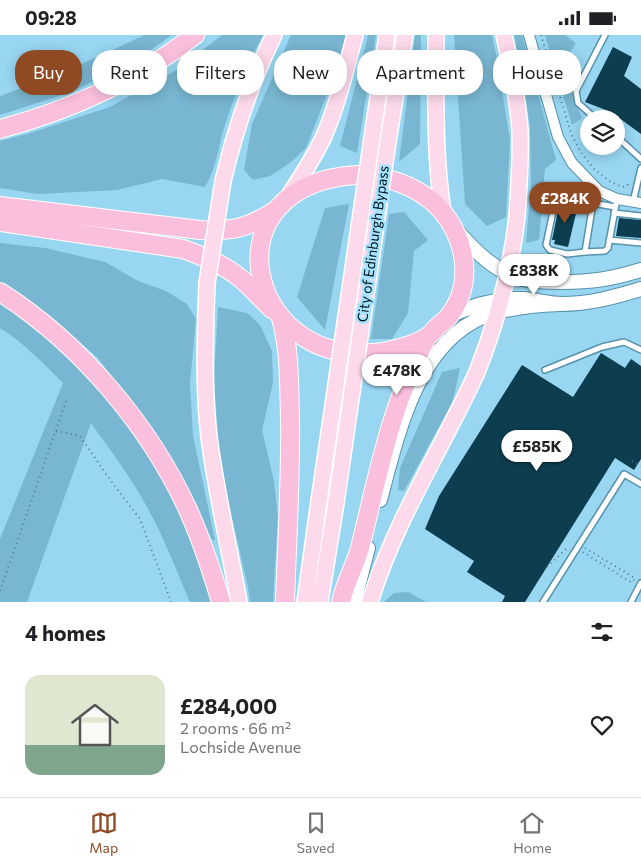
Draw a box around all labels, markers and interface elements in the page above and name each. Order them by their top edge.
text: 09:28 [25,6,77,29]
chip: Buy [15,50,82,95]
chip: Rent [92,50,167,95]
chip: Filters [177,50,264,95]
chip: New [274,50,347,95]
chip: Apartment [357,50,483,95]
chip: House [493,50,581,95]
map controls [580,110,625,155]
button: layers [580,110,625,155]
street label: City of Edinburgh Bypass [353,165,392,323]
pin: £284K [530,181,600,224]
text: £284K [540,188,590,207]
pin: £838K [499,253,569,296]
text: £838K [509,260,559,279]
pin: £478K [362,353,432,396]
text: £478K [373,360,421,379]
pin: £585K [502,429,572,472]
text: £585K [512,436,562,455]
icon: filters [588,618,616,646]
text: 4 homes [25,620,106,645]
text: £284,000 [180,693,277,718]
icon: home [65,695,125,755]
icon: heart [588,711,616,739]
text: 2 rooms · 66 m² [180,718,291,737]
text: Lochside Avenue [180,737,301,756]
tab: Map [89,809,118,856]
tab: Saved [297,809,335,856]
tab: Home [513,809,552,856]

